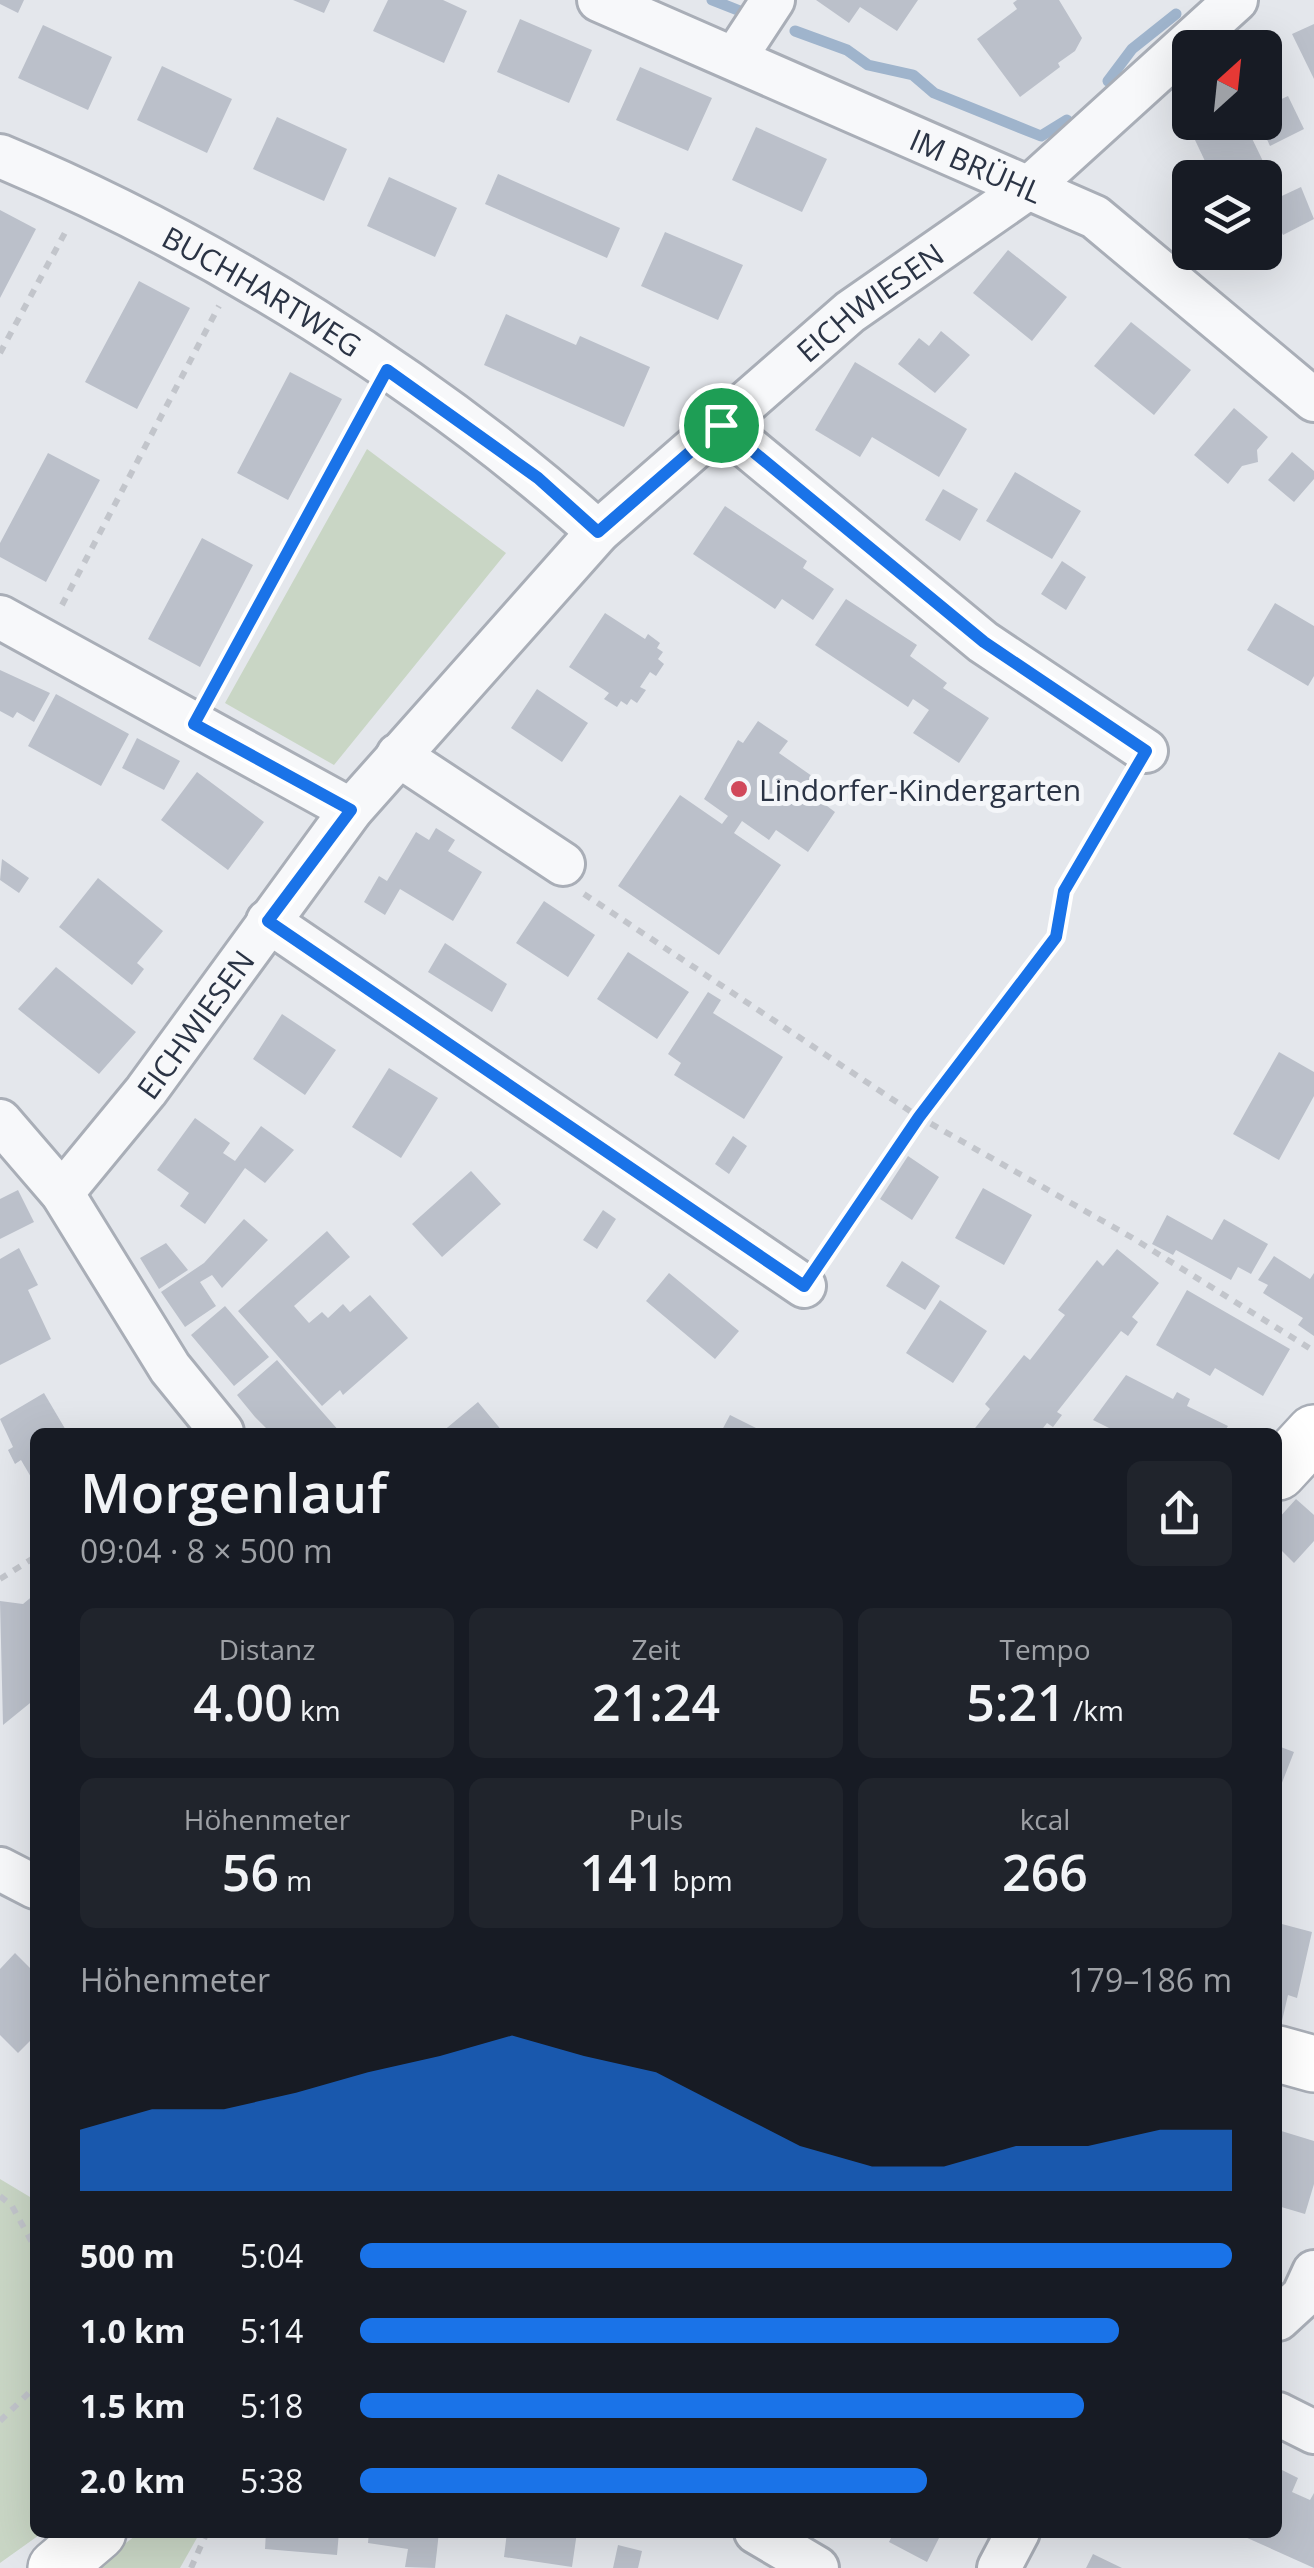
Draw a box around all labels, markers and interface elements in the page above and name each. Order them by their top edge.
north arrow [1172,30,1282,140]
map controls [1172,30,1282,270]
street label: IM BRÜHL [904,118,1049,212]
button: layers [1172,160,1282,270]
street label: BUCHHARTWEG [155,216,370,365]
street label: EICHWIESEN [787,233,951,371]
pin [679,383,764,468]
icon: arrive [694,398,749,453]
place label: Lindorfer-Kindergarten [759,769,1081,810]
marker: Lindorfer-Kindergarten [728,778,750,800]
street label: EICHWIESEN [127,941,263,1107]
text: Morgenlauf [80,1454,387,1529]
button: share [1127,1461,1232,1566]
text: 09:04 · 8 × 500 m [80,1529,333,1572]
text: Distanz [219,1630,315,1668]
text: Zeit [632,1630,680,1668]
text: Tempo [999,1630,1091,1668]
text: 4.00 [193,1668,293,1736]
text: 21:24 [592,1668,720,1736]
text: 5:21 [966,1668,1066,1736]
text: km [293,1691,341,1729]
text: /km [1066,1691,1124,1729]
text: Höhenmeter [184,1800,350,1838]
text: Puls [629,1800,683,1838]
text: kcal [1020,1800,1070,1838]
text: 56 [222,1838,279,1906]
text: 141 [579,1838,665,1906]
text: 266 [1002,1838,1088,1906]
text: m [279,1861,312,1899]
text: bpm [665,1861,733,1899]
text: Höhenmeter [80,1958,270,2001]
text: 179–186 m [1068,1958,1232,2001]
text: 500 m [80,2234,175,2277]
text: 5:04 [240,2234,303,2277]
text: 1.0 km [80,2309,185,2352]
text: 5:14 [240,2309,303,2352]
text: 1.5 km [80,2384,185,2427]
text: 5:18 [240,2384,303,2427]
text: 2.0 km [80,2459,185,2502]
text: 5:38 [240,2459,303,2502]

